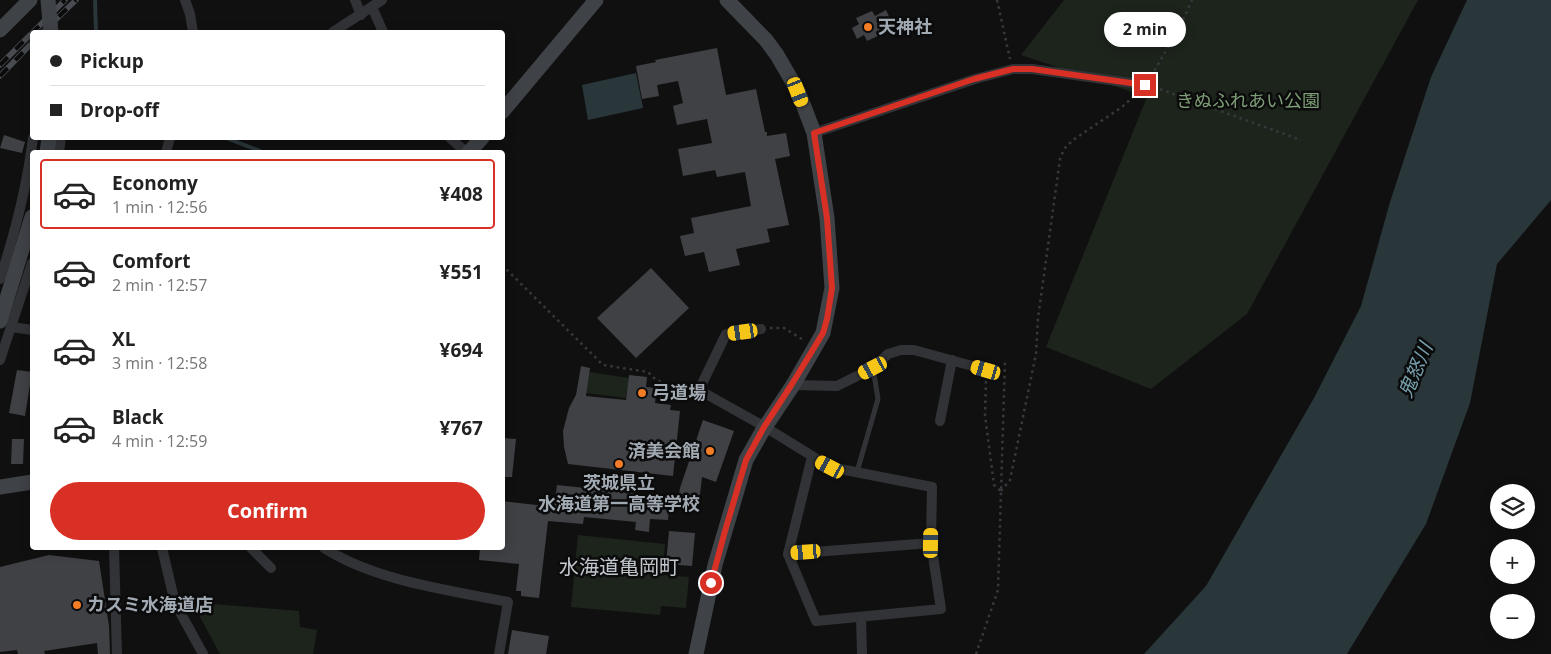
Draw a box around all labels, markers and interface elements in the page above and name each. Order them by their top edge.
callout: 2 min [1104,12,1186,48]
place label: 天神社 [878,14,932,38]
text: 2 min [1123,18,1167,40]
marker: 天神社 [862,21,874,33]
text: Pickup [80,48,144,74]
route end [1134,74,1156,96]
car [785,75,810,109]
park label: きぬふれあい公園 [1176,88,1320,112]
text: Drop-off [80,97,159,123]
text: Economy [112,170,198,196]
icon: car [52,172,97,217]
text: ¥408 [440,181,483,207]
text: 1 min · 12:56 [112,196,207,218]
text: Comfort [112,248,191,274]
icon: car [52,250,97,295]
text: ¥551 [440,259,483,285]
text: 2 min · 12:57 [112,274,207,296]
car [727,322,758,342]
text: XL [112,326,135,352]
icon: car [52,328,97,373]
text: ¥694 [440,337,483,363]
water label: 鬼怒川 [1392,337,1439,401]
text: 3 min · 12:58 [112,352,207,374]
car [856,354,889,382]
car [969,359,1002,381]
place label: 弓道場 [652,380,706,404]
marker: 弓道場 [636,387,648,399]
text: Black [112,404,164,430]
icon: car [52,406,97,451]
text: ¥767 [440,415,483,441]
text: 4 min · 12:59 [112,430,207,452]
place label: 済美会館 [628,438,700,462]
marker: 済美会館 [704,445,716,457]
car [813,453,846,481]
marker: 茨城県立 水海道第一高等学校 [613,458,625,470]
place label: 茨城県立 水海道第一高等学校 [538,470,700,515]
button: Confirm [50,482,485,540]
map controls [1490,484,1535,639]
button: layers [1490,484,1535,529]
car [923,528,938,558]
button: + [1490,539,1535,584]
car [790,543,821,561]
district label: 水海道亀岡町 [559,553,679,580]
route start [700,572,722,594]
place label: カスミ水海道店 [87,592,213,616]
button: − [1490,594,1535,639]
marker: カスミ水海道店 [71,599,83,611]

